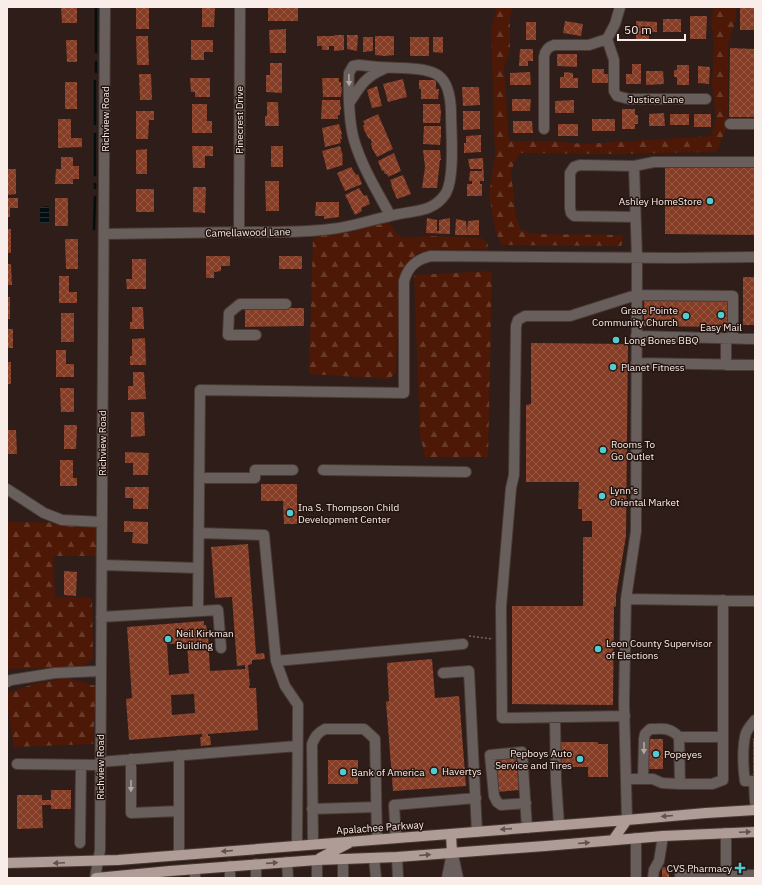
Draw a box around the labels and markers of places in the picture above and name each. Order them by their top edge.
place label: Ashley HomeStore [619,195,703,208]
marker: Ashley HomeStore [705,196,715,206]
place label: Grace Pointe Community Church [592,304,679,329]
marker: Easy Mail [716,310,726,320]
marker: Grace Pointe Community Church [681,311,691,321]
place label: Easy Mail [700,321,742,334]
place label: Long Bones BBQ [624,334,699,347]
marker: Long Bones BBQ [611,335,621,345]
place label: Planet Fitness [621,361,685,374]
marker: Planet Fitness [608,362,618,372]
place label: Rooms To Go Outlet [611,438,655,463]
marker: Rooms To Go Outlet [598,445,608,455]
place label: Lynn's Oriental Market [610,484,680,509]
marker: Lynn's Oriental Market [597,491,607,501]
place label: Ina S. Thompson Child Development Center [298,501,399,526]
marker: Ina S. Thompson Child Development Center [285,508,295,518]
place label: Neil Kirkman Building [176,627,234,652]
marker: Neil Kirkman Building [163,634,173,644]
place label: Leon County Supervisor of Elections [606,637,713,662]
marker: Leon County Supervisor of Elections [593,644,603,654]
place label: Pepboys Auto Service and Tires [495,747,572,772]
place label: Popeyes [664,748,702,761]
marker: Popeyes [651,749,661,759]
marker: Pepboys Auto Service and Tires [575,754,585,764]
place label: Havertys [442,765,482,778]
place label: Bank of America [351,766,425,779]
marker: Havertys [429,766,439,776]
marker: Bank of America [338,767,348,777]
place label: CVS Pharmacy [667,862,732,875]
marker: CVS Pharmacy [735,863,745,873]

